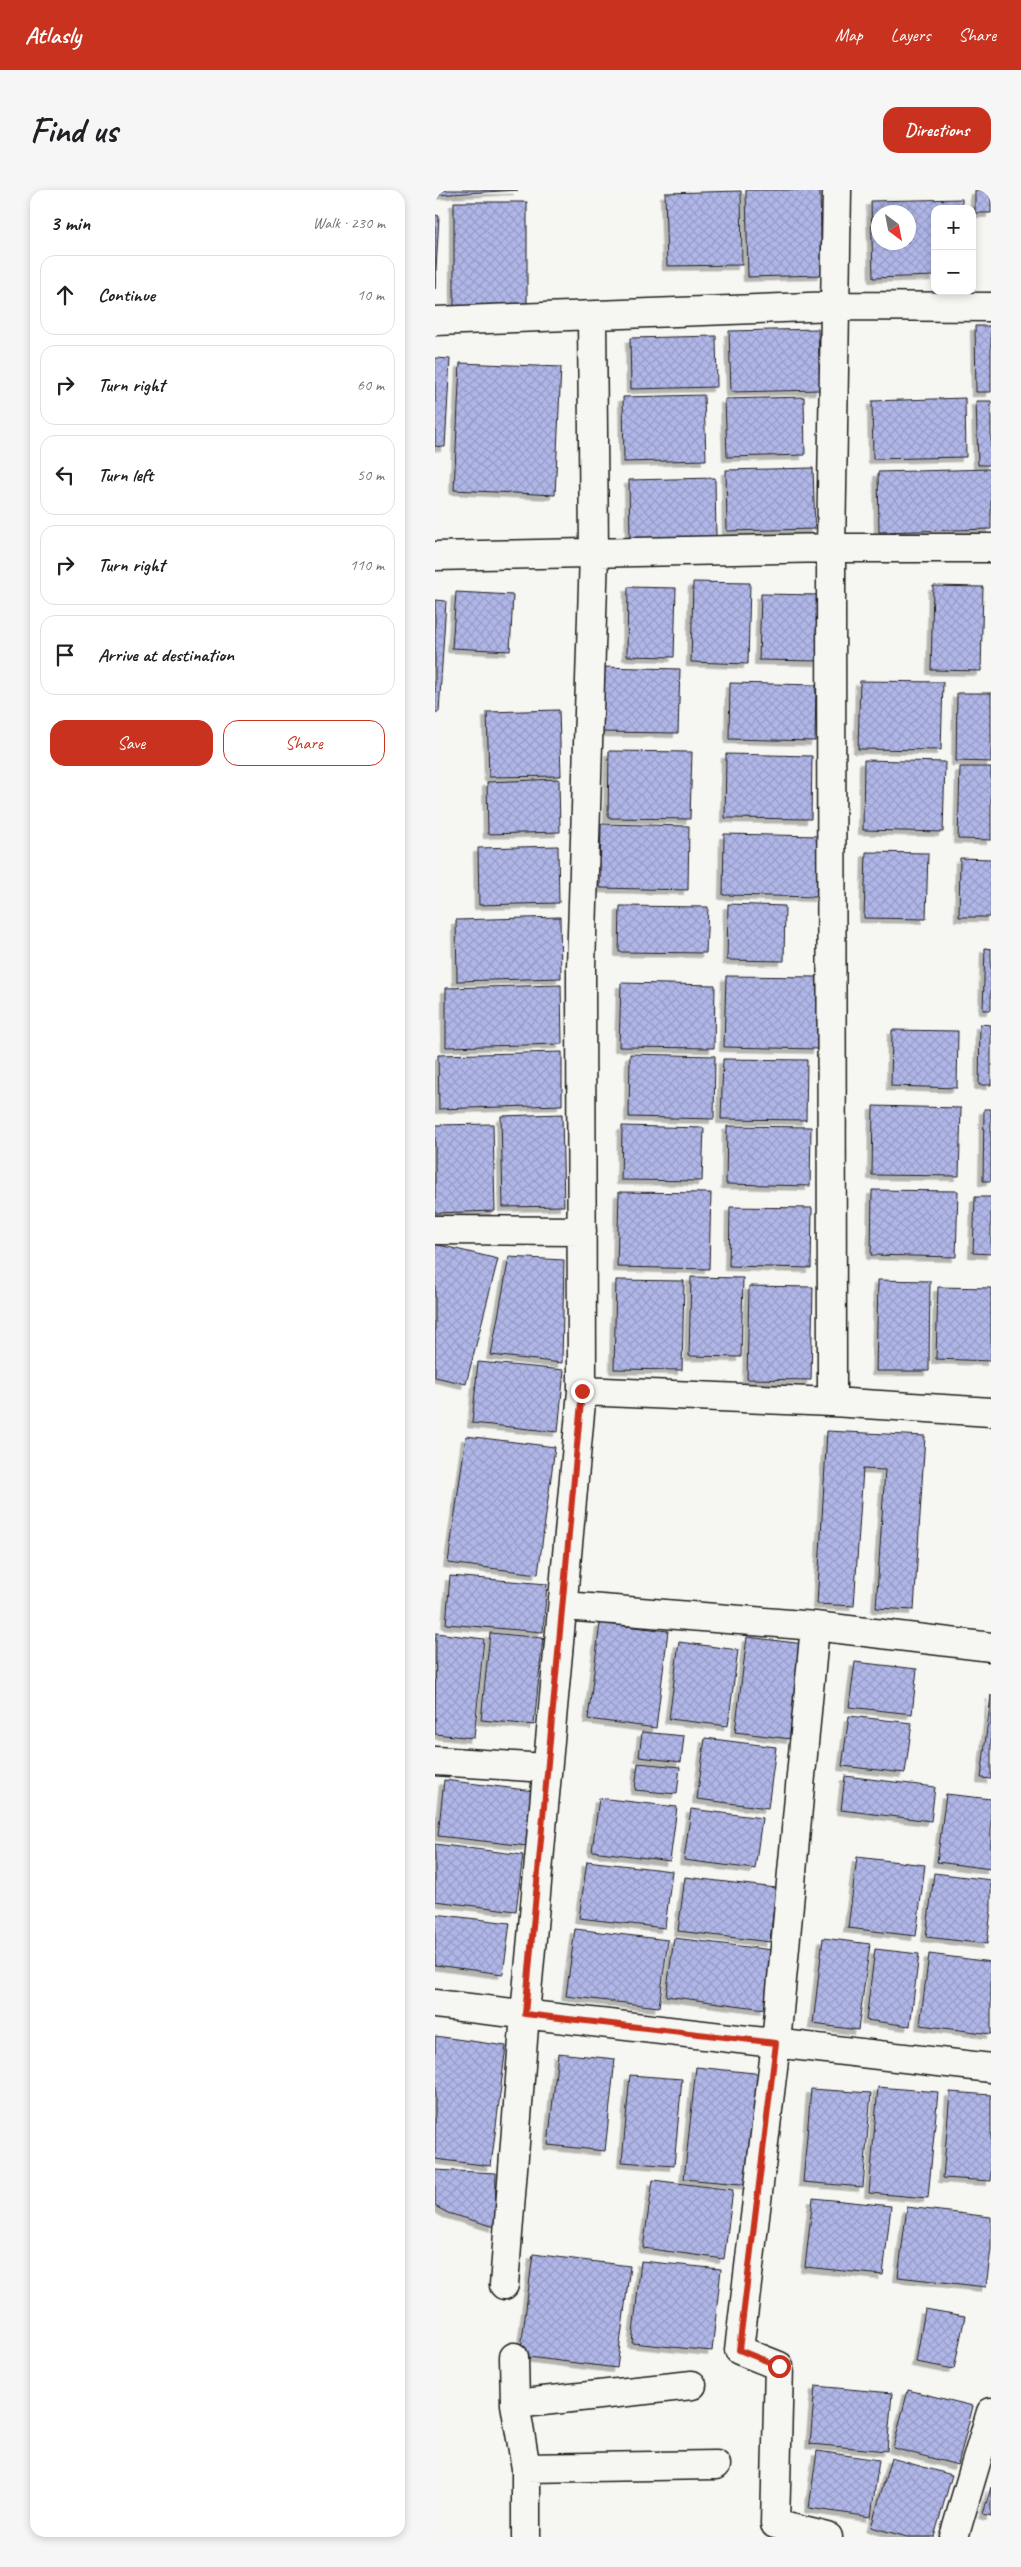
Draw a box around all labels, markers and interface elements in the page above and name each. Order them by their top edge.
text: Atlasly [25,20,81,50]
text: Map [835,24,863,46]
text: Layers [891,24,930,46]
text: Share [958,24,996,46]
button: Directions [883,107,991,153]
text: Find us [30,108,117,153]
north arrow [871,205,916,250]
map controls [931,205,976,295]
button: + [931,205,976,250]
text: 3 min [50,210,90,236]
text: Walk · 230 m [313,213,385,233]
button: − [931,250,976,295]
icon: ahead [51,281,79,309]
text: Continue [98,283,155,307]
text: 10 m [357,285,384,305]
icon: right [51,371,79,399]
text: Turn right [98,373,165,397]
text: 60 m [357,375,384,395]
icon: left [51,461,79,489]
text: Turn left [98,463,153,487]
text: 50 m [357,465,384,485]
icon: right [51,551,79,579]
text: Turn right [98,553,165,577]
text: 110 m [350,555,384,575]
icon: arrive [51,641,79,669]
text: Arrive at destination [98,643,234,667]
button: Save [50,720,213,766]
button: Share [223,720,385,766]
route end [571,1380,594,1403]
route start [768,2355,791,2378]

